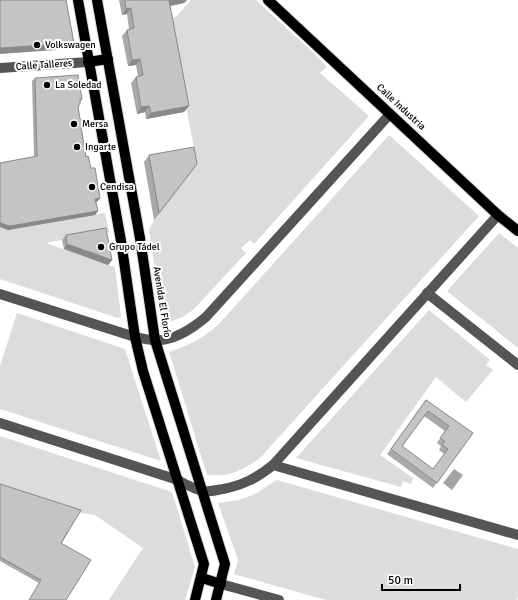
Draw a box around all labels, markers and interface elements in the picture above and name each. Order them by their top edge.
place label: Volkswagen [45,39,96,51]
marker: Volkswagen [32,40,42,50]
street label: Calle Talleres [15,57,73,73]
place label: La Soledad [55,79,102,91]
marker: La Soledad [42,80,52,90]
street label: Calle Industria [374,81,428,133]
place label: Mersa [82,118,108,130]
marker: Mersa [69,119,79,129]
place label: Ingarte [85,141,116,153]
marker: Ingarte [72,142,82,152]
place label: Cendisa [100,181,134,193]
marker: Cendisa [87,182,97,192]
place label: Grupo Tádel [109,241,160,253]
marker: Grupo Tádel [96,242,106,252]
street label: Avenida El Florío [150,266,174,338]
scale bar [382,566,460,592]
text: 50 m [388,573,413,588]

